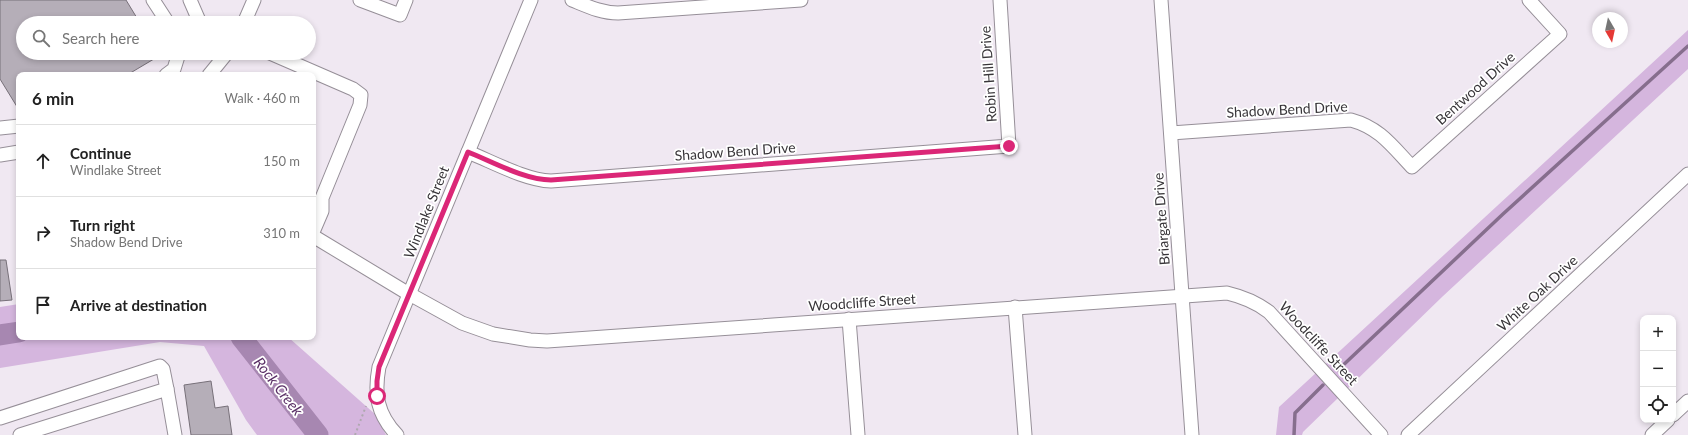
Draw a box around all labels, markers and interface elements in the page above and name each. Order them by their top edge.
north arrow [1592,12,1628,48]
search box [16,16,316,60]
street label: Robin Hill Drive [976,25,1000,123]
icon: search [30,27,52,49]
text: Search here [62,29,139,47]
street label: Bentwood Drive [1432,48,1518,128]
text: 6 min [32,88,74,109]
text: Walk · 460 m [224,90,300,106]
street label: Shadow Bend Drive [1226,97,1348,121]
route end [1000,137,1018,155]
street label: Shadow Bend Drive [674,138,796,164]
text: Continue [70,144,131,162]
icon: ahead [32,150,54,172]
text: 150 m [263,153,300,169]
text: Windlake Street [70,162,161,178]
street label: Windlake Street [400,163,452,261]
street label: Briargate Drive [1149,172,1173,266]
text: Turn right [70,216,135,234]
icon: right [32,222,54,244]
text: 310 m [263,225,300,241]
text: Shadow Bend Drive [70,234,183,250]
street label: White Oak Drive [1493,251,1581,335]
street label: Woodcliffe Street [808,290,916,314]
icon: arrive [32,294,54,316]
text: Arrive at destination [70,296,207,314]
street label: Woodcliffe Street [1276,298,1362,388]
map controls [1640,315,1676,423]
button: + [1640,315,1676,351]
button: − [1640,351,1676,387]
water label: Rock Creek [251,353,308,419]
route start [368,387,386,405]
button: locate [1640,387,1676,423]

